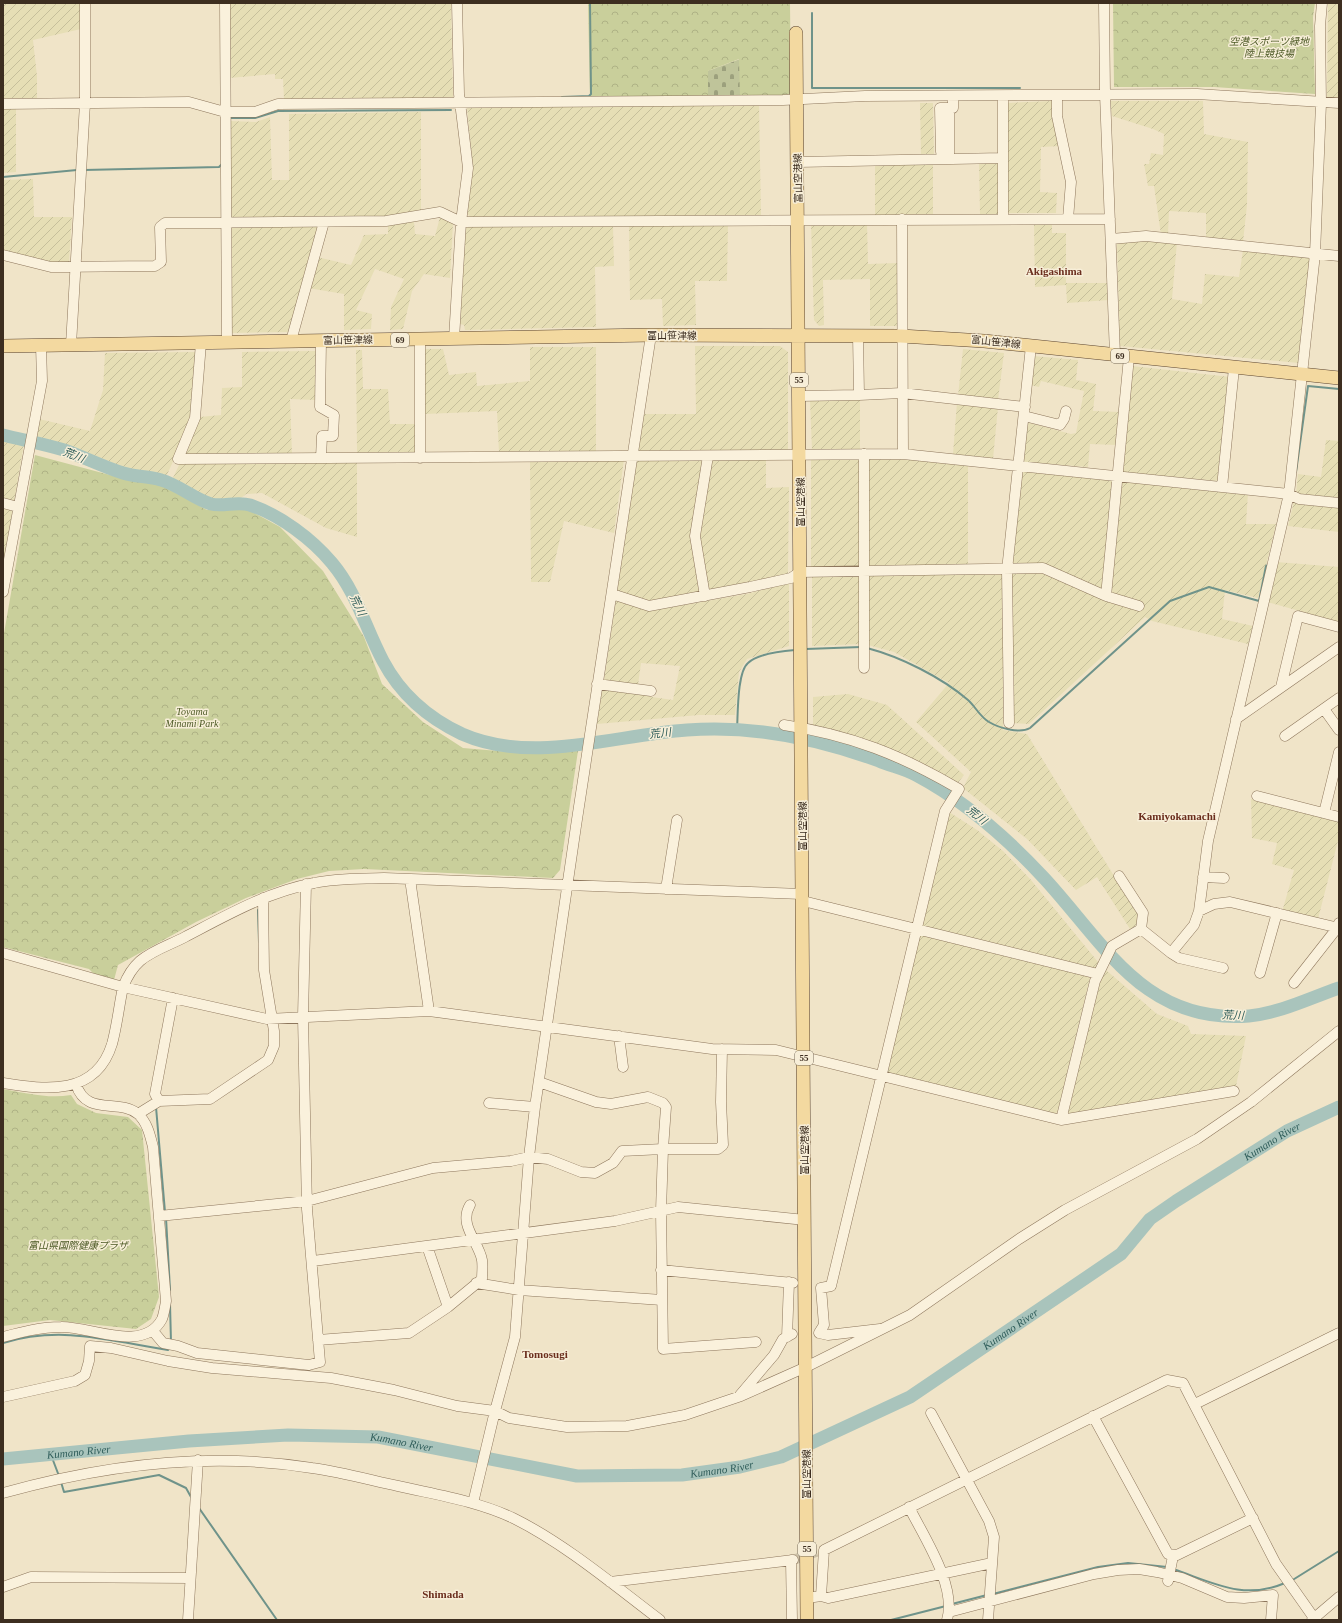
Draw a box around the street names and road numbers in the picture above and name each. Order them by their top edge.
street label: 富山空港線 [792,153,804,203]
street label: 富山笹津線 [647,330,697,341]
road number: 69 [391,333,409,347]
street label: 富山笹津線 [323,334,373,346]
street label: 富山笹津線 [971,334,1021,350]
road number: 69 [1111,349,1129,363]
road number: 55 [790,373,808,387]
street label: 富山空港線 [795,477,806,527]
street label: 富山空港線 [797,801,808,851]
road number: 55 [795,1051,813,1065]
street label: 富山空港線 [799,1125,810,1175]
street label: 富山空港線 [801,1449,812,1499]
road number: 55 [798,1542,816,1556]

